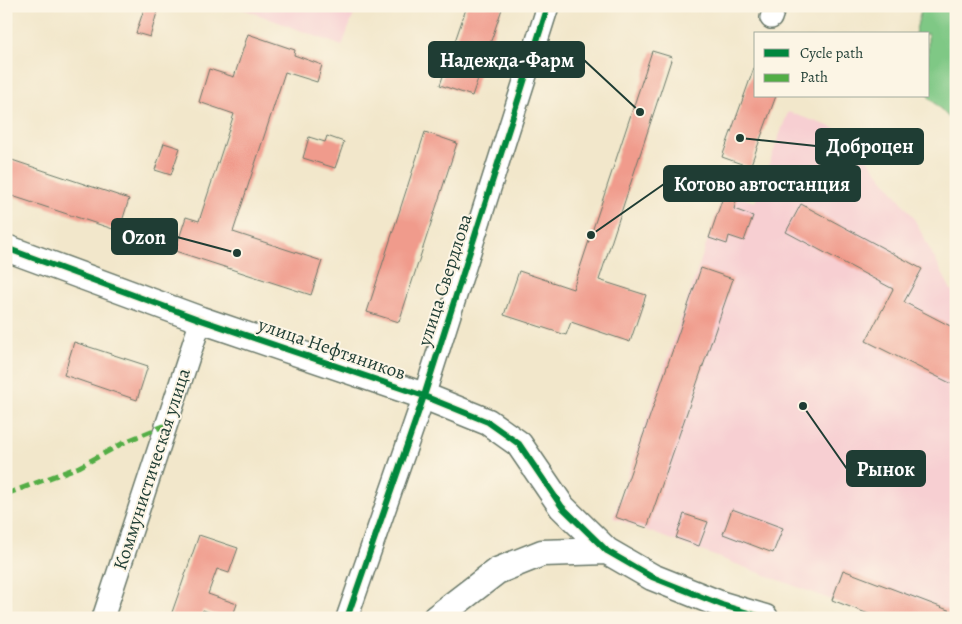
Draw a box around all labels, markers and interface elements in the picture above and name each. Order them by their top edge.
legend [754,32,930,98]
callout: Надежда-Фарм [429,42,584,77]
text: Cycle path [800,43,863,63]
text: Надежда-Фарм [440,47,575,74]
text: Path [800,67,828,87]
callout: Доброцен [816,129,923,164]
text: Доброцен [826,133,914,160]
callout: Котово автостанция [664,166,860,201]
text: Котово автостанция [674,171,850,198]
street label: улица Свердлова [411,210,479,350]
callout: Ozon [112,219,177,254]
text: Ozon [122,224,166,251]
street label: улица Нефтяников [254,311,409,386]
street label: Коммунистическая улица [107,364,197,573]
callout: Рынок [847,451,925,486]
text: Рынок [857,456,915,483]

